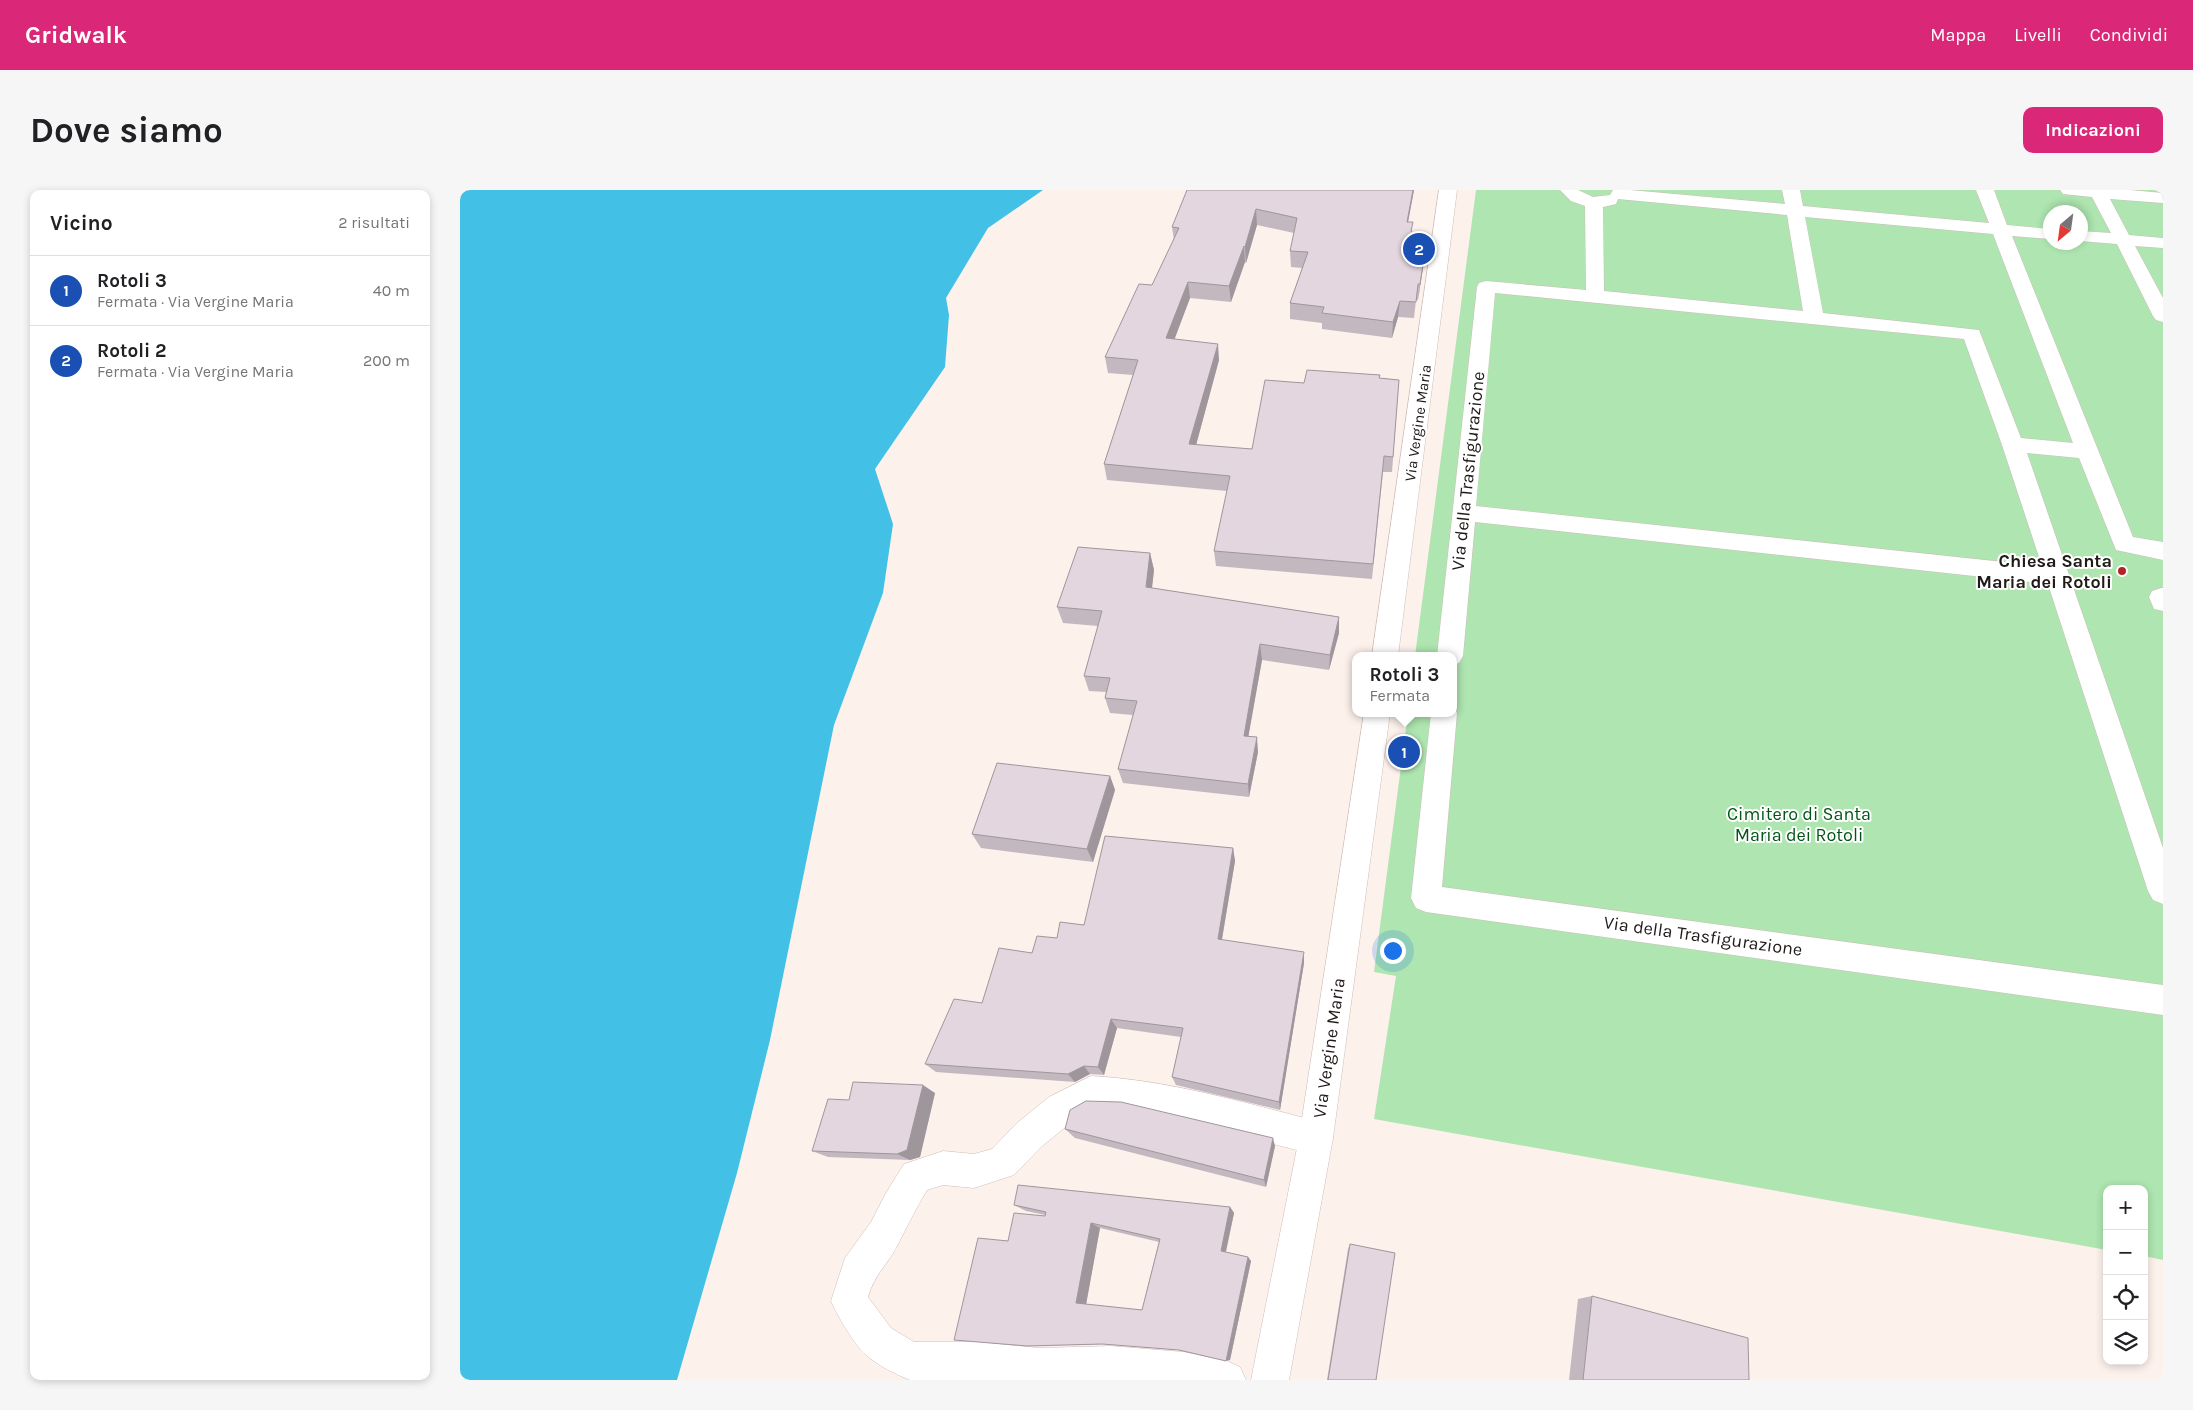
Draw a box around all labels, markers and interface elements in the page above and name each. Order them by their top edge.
text: Gridwalk [25,21,127,49]
text: Mappa [1930,24,1986,46]
text: Livelli [2014,24,2062,46]
text: Condividi [2090,24,2168,46]
button: Indicazioni [2023,107,2163,153]
text: Dove siamo [30,110,223,151]
north arrow [2043,205,2088,250]
text: Vicino [50,211,113,235]
text: 2 risultati [338,213,410,232]
pin: 2 [1403,230,1435,268]
text: Rotoli 3 [97,270,167,292]
text: 1 [63,281,69,300]
text: 40 m [373,281,410,300]
text: Fermata · Via Vergine Maria [97,292,294,311]
text: Rotoli 2 [97,340,167,362]
text: 2 [61,351,71,370]
text: 200 m [363,351,410,370]
text: Fermata · Via Vergine Maria [97,362,294,381]
street label: Via Vergine Maria [1401,363,1435,483]
street label: Via della Trasfigurazione [1447,370,1489,572]
place label: Chiesa Santa Maria dei Rotoli [1976,550,2112,593]
marker: Chiesa Santa Maria dei Rotoli [2116,565,2128,577]
popup [1352,652,1457,717]
text: Rotoli 3 [1370,664,1439,686]
text: Fermata [1370,686,1430,705]
pin: 1 [1388,733,1420,771]
park label: Cimitero di Santa Maria dei Rotoli [1727,803,1871,846]
street label: Via della Trasfigurazione [1602,911,1804,961]
your location [1380,938,1406,964]
street label: Via Vergine Maria [1308,976,1350,1120]
map controls [2103,1185,2148,1365]
button: + [2103,1185,2148,1230]
button: − [2103,1230,2148,1275]
button: locate [2103,1275,2148,1320]
button: layers [2103,1320,2148,1365]

